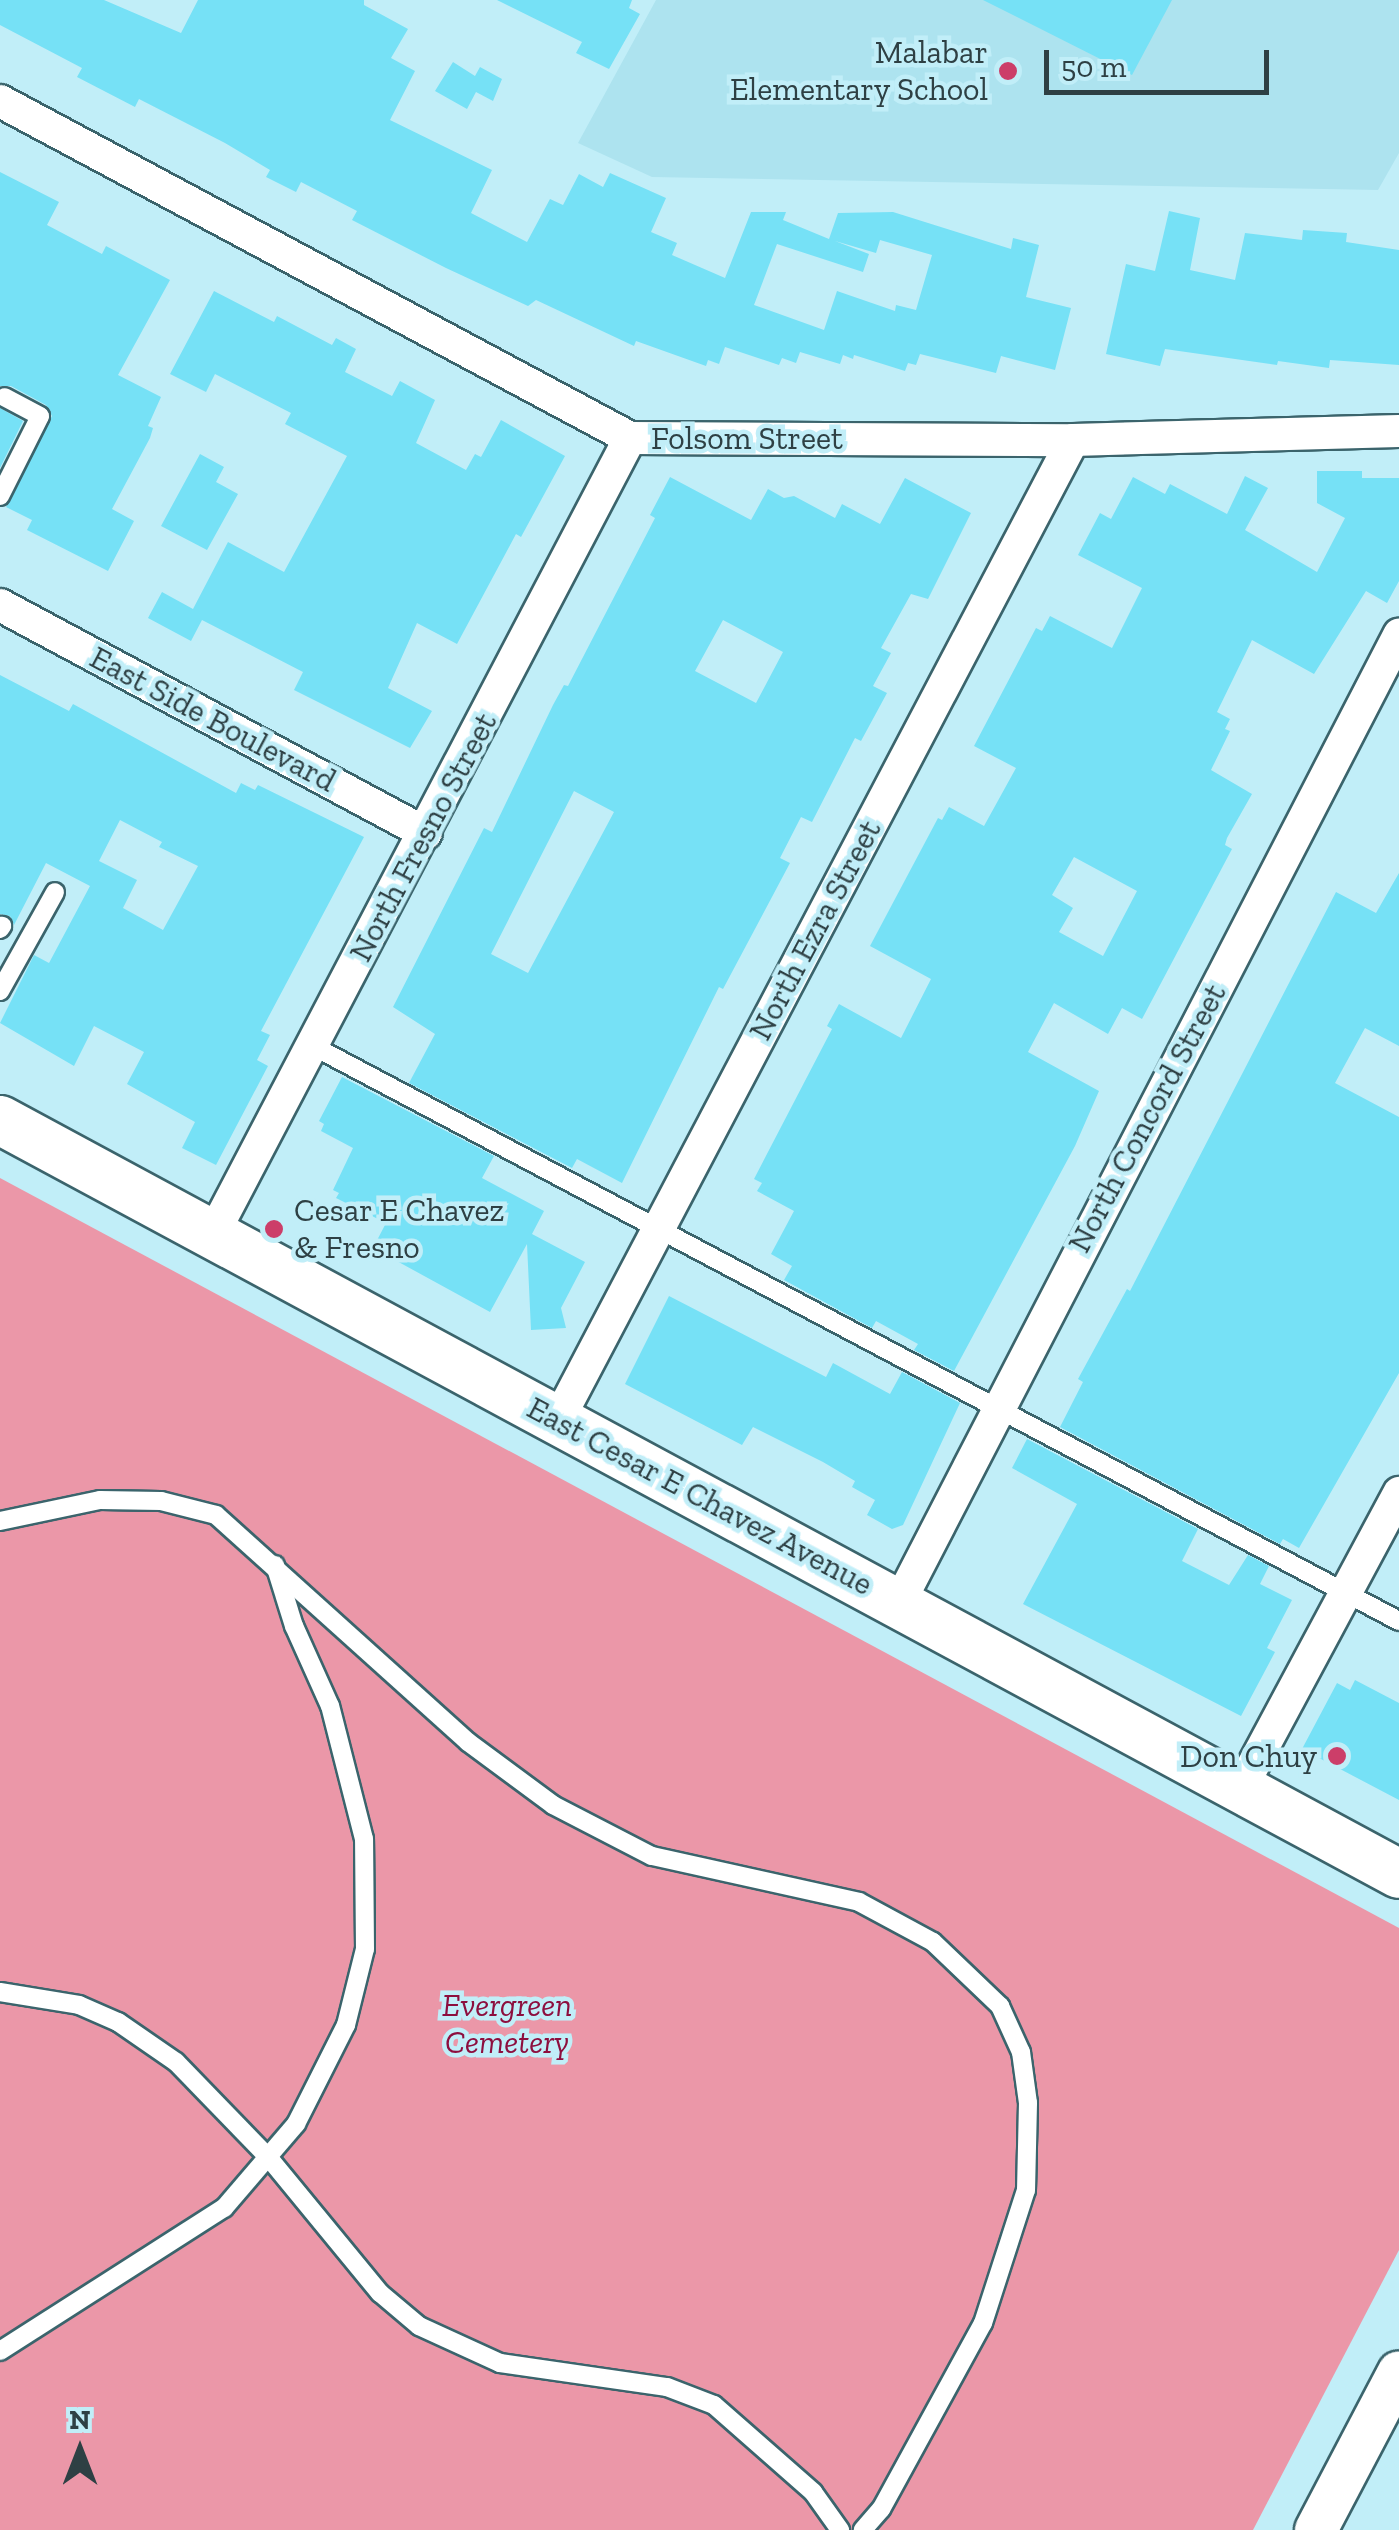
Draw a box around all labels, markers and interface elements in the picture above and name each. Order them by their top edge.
scale bar [1049,30,1274,92]
place label: Malabar Elementary School [729,34,988,109]
text: 50 m [1061,49,1126,85]
marker: Malabar Elementary School [997,60,1019,82]
street label: Folsom Street [651,419,843,457]
street label: East Side Boulevard [84,638,342,800]
street label: North Fresno Street [341,706,505,968]
street label: North Ezra Street [741,813,889,1047]
street label: North Concord Street [1060,977,1234,1259]
place label: Cesar E Chavez & Fresno [294,1192,505,1267]
marker: Cesar E Chavez & Fresno [263,1218,285,1240]
street label: East Cesar E Chavez Avenue [520,1388,880,1604]
place label: Don Chuy [1180,1737,1317,1775]
marker: Don Chuy [1326,1745,1348,1767]
park label: Evergreen Cemetery [442,1987,572,2062]
north arrow [30,2400,130,2500]
text: N [69,2403,91,2436]

